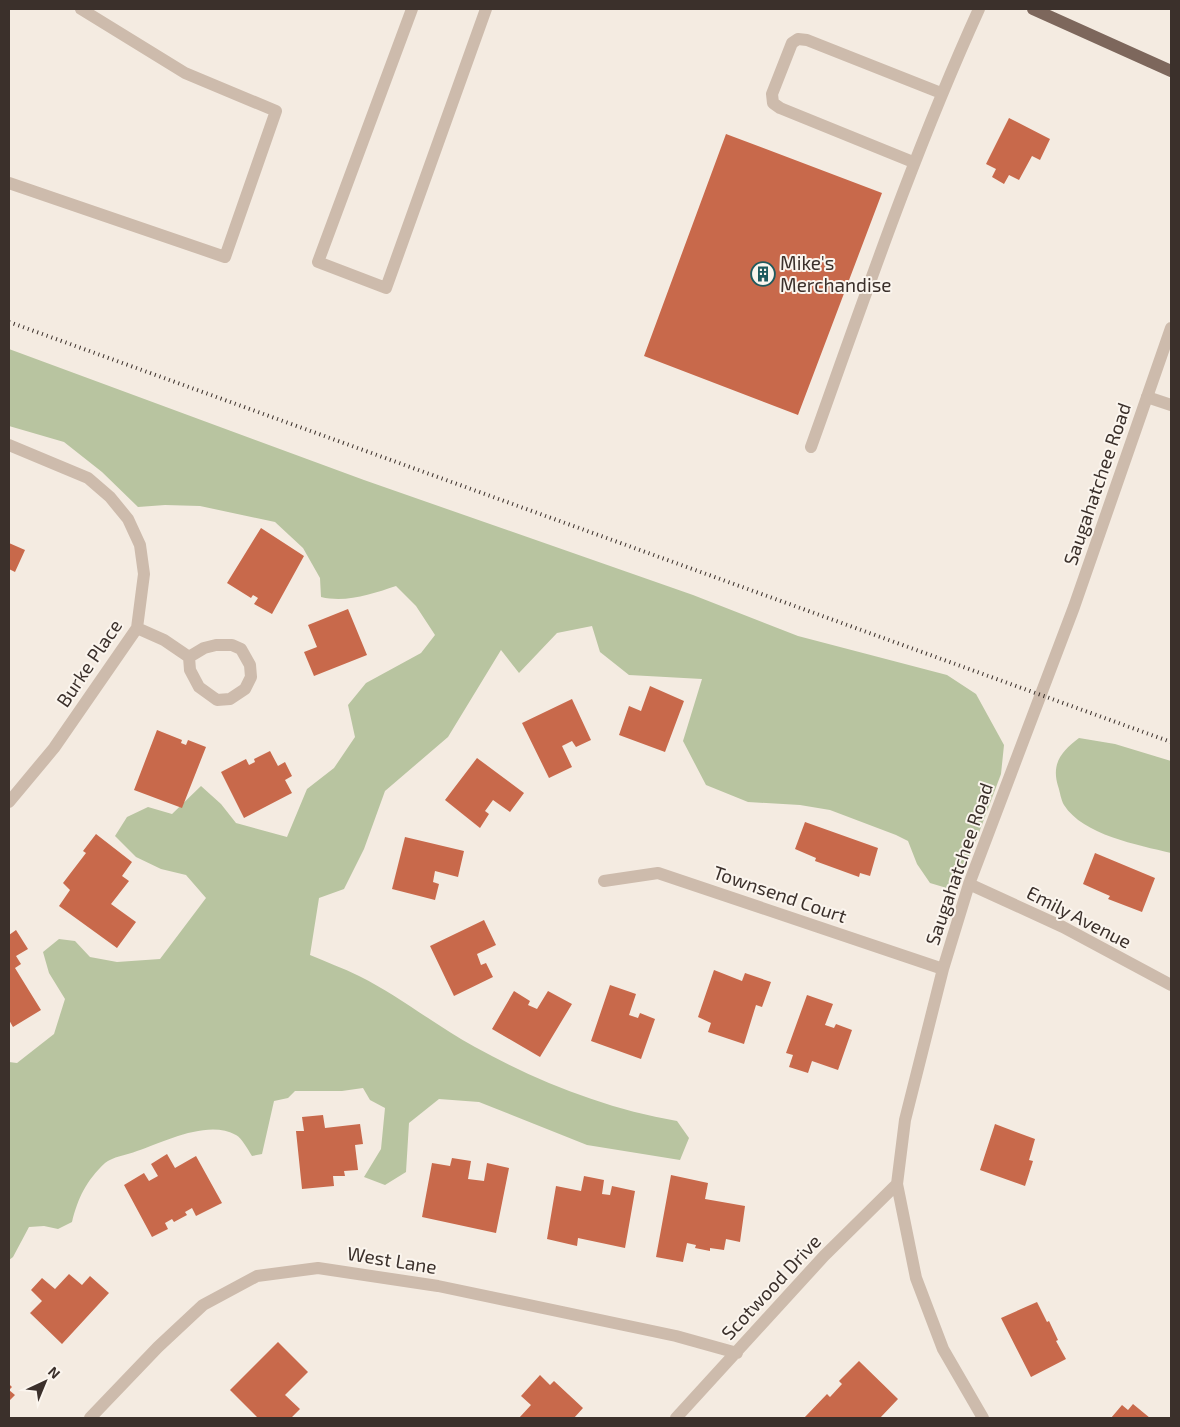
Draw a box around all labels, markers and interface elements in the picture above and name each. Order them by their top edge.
place label: Mike's Merchandise [780,251,892,296]
building icon: Mike's Merchandise [750,261,776,287]
street label: Saugahatchee Road [1058,400,1135,568]
street label: Burke Place [51,615,126,711]
street label: Saugahatchee Road [920,780,997,948]
street label: Townsend Court [710,860,850,927]
street label: Emily Avenue [1023,880,1135,953]
street label: Scotwood Drive [716,1229,825,1344]
street label: West Lane [346,1241,439,1278]
north arrow [20,1357,70,1407]
text: N [45,1363,64,1382]

